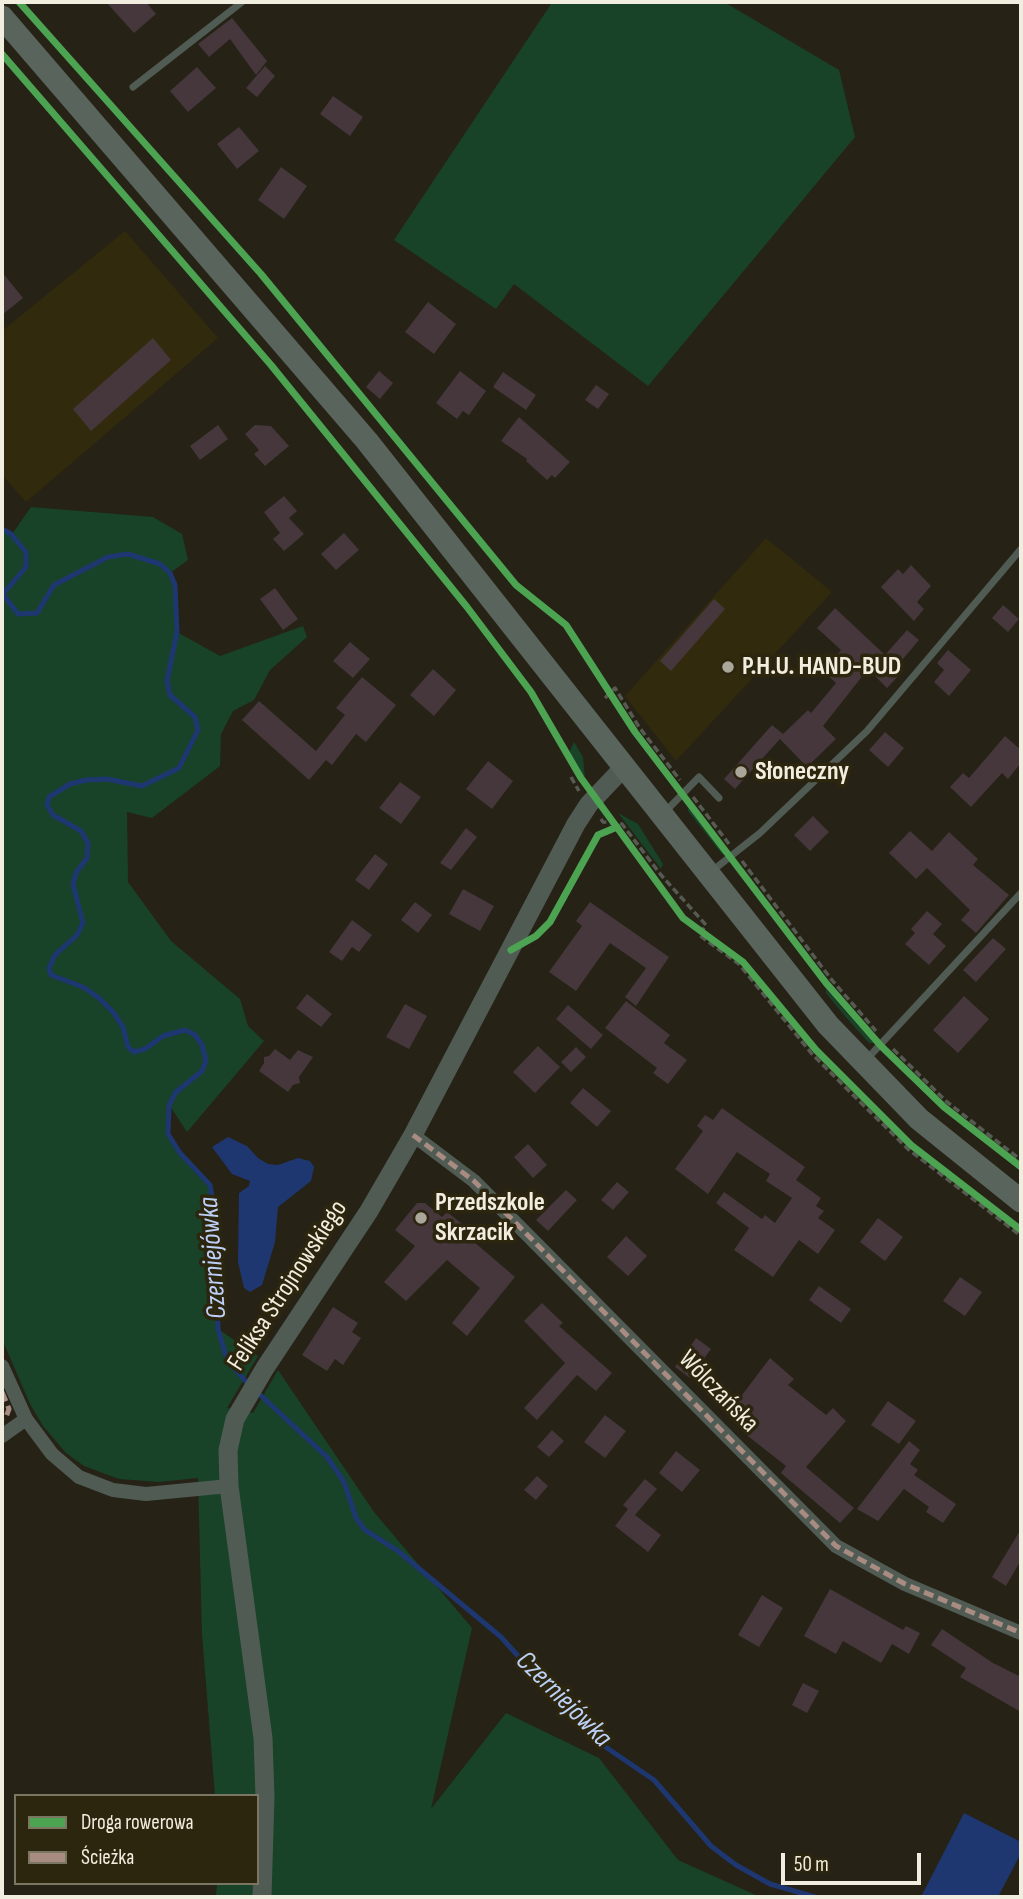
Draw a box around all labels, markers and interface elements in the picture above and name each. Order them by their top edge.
place label: P.H.U. HAND-BUD [742,651,901,683]
marker: P.H.U. HAND-BUD [720,659,736,675]
place label: Słoneczny [755,756,849,788]
marker: Słoneczny [733,764,749,780]
place label: Przedszkole Skrzacik [435,1187,545,1248]
street label: Feliksa Strojnowskiego [221,1195,355,1377]
water label: Czerniejówka [193,1196,235,1320]
marker: Przedszkole Skrzacik [413,1210,429,1226]
street label: Wólczańska [671,1344,765,1440]
water label: Czerniejówka [508,1645,618,1755]
legend [14,1794,259,1885]
text: Droga rowerowa [81,1810,194,1835]
scale bar [785,1840,925,1884]
text: Ścieżka [81,1845,134,1870]
text: 50 m [794,1852,829,1877]

